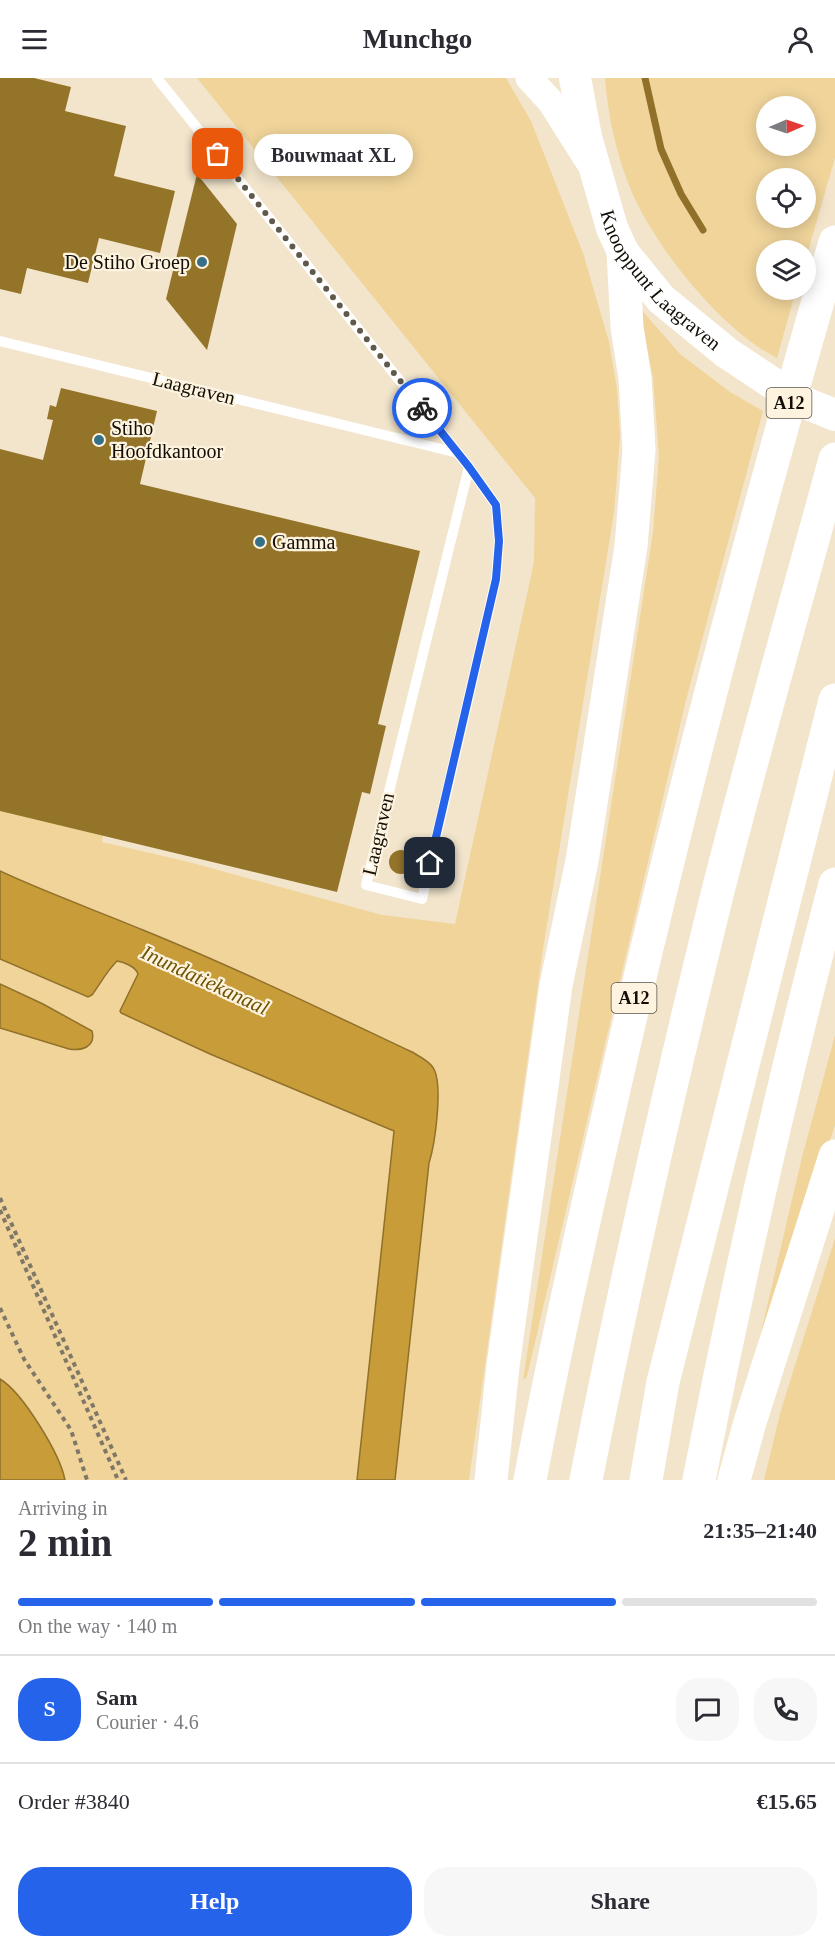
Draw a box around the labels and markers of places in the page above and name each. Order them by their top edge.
pin [192,128,243,179]
callout: Bouwmaat XL [254,133,413,175]
place label: De Stiho Groep [64,251,190,274]
marker: De Stiho Groep [195,255,209,269]
place label: Stiho Hoofdkantoor [111,417,224,462]
marker: Stiho Hoofdkantoor [92,433,106,447]
place label: Gamma [272,531,335,553]
marker: Gamma [253,535,267,549]
pin [404,837,455,888]

